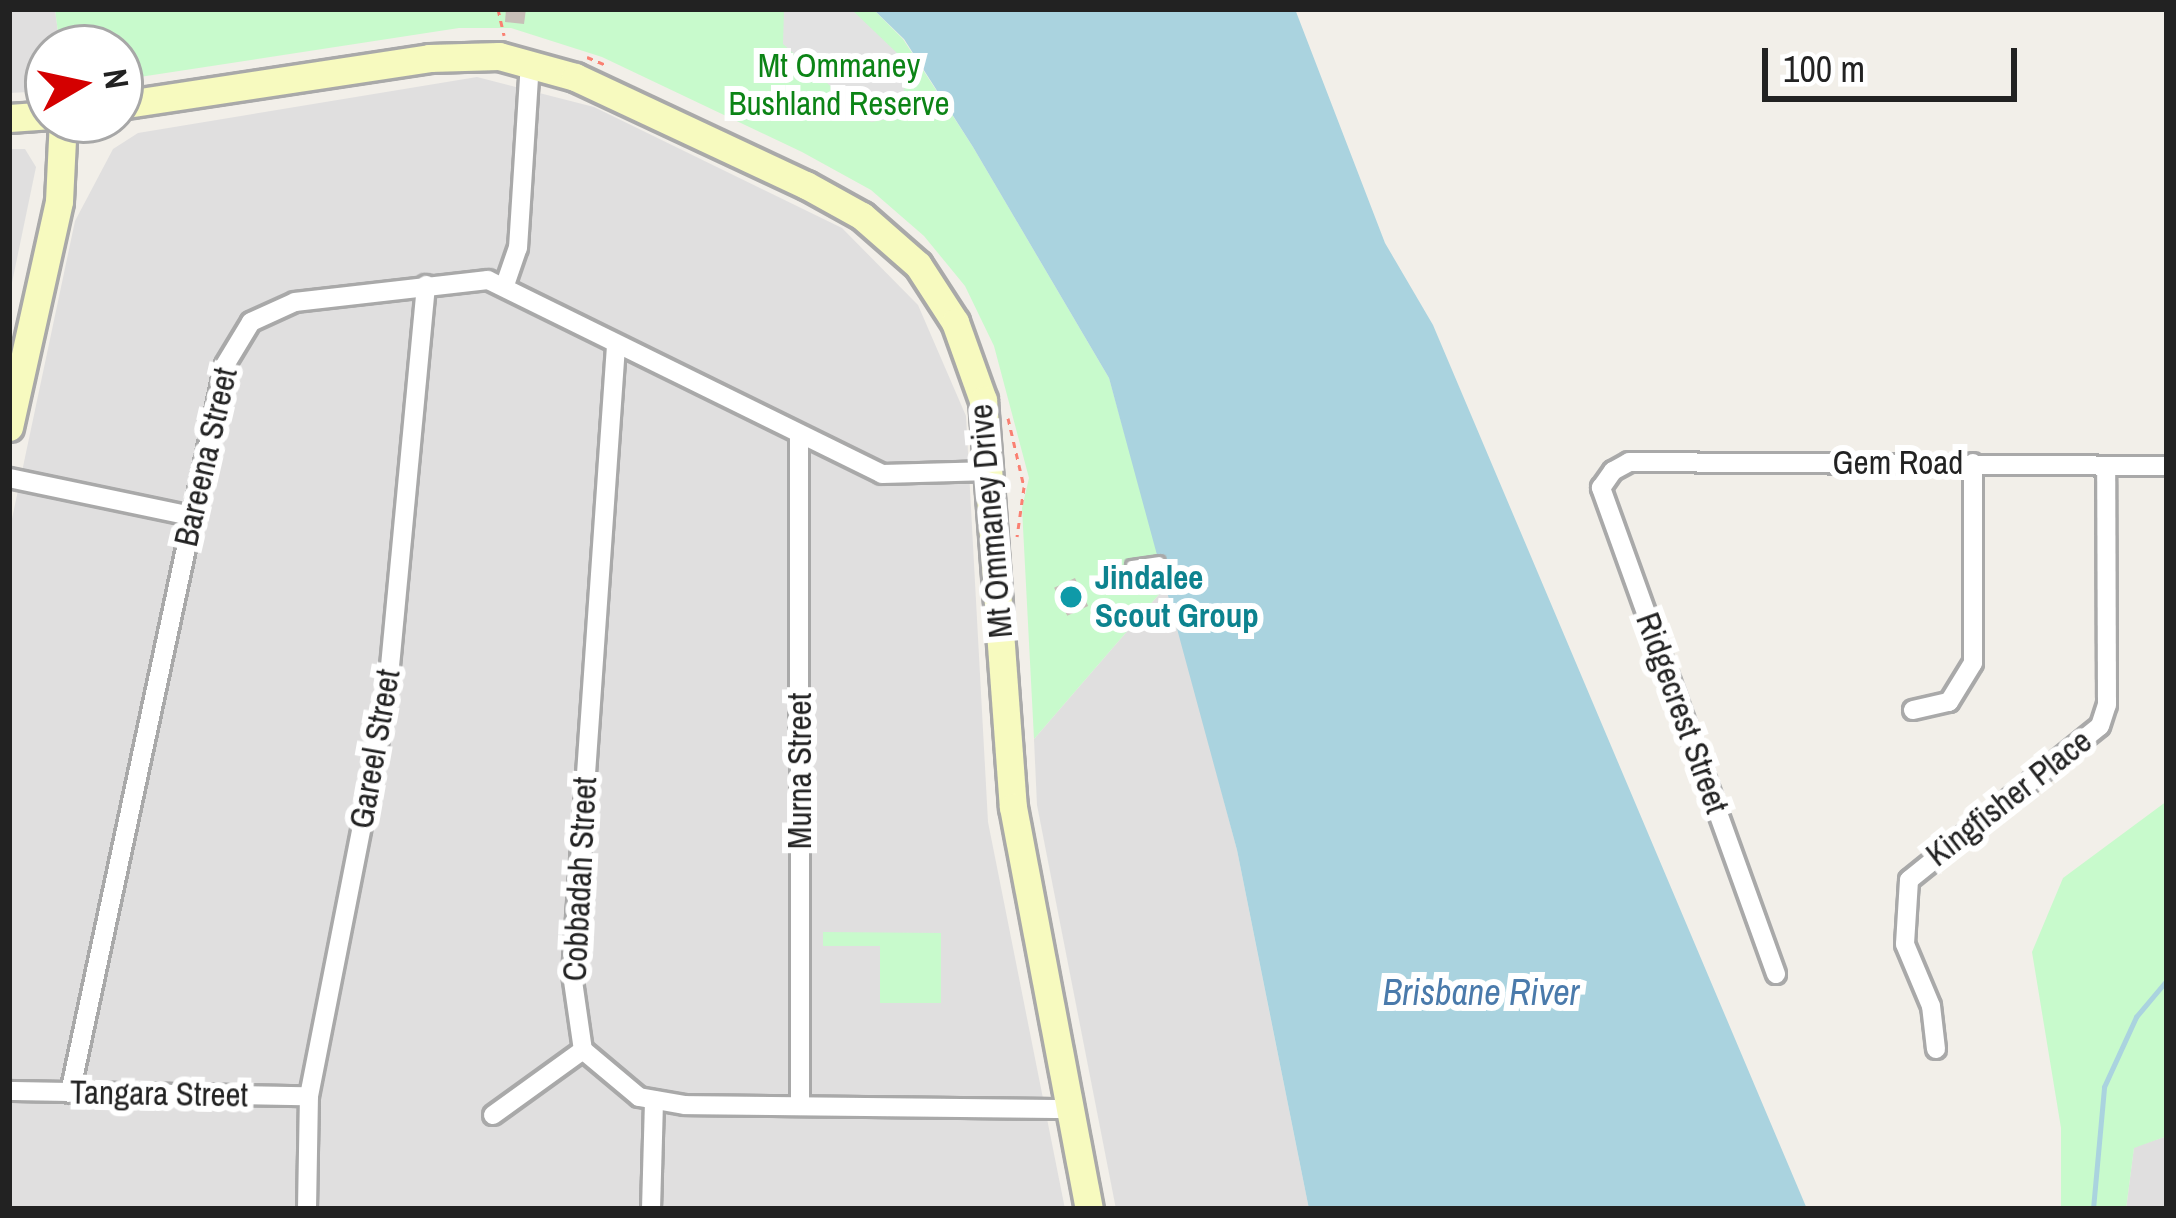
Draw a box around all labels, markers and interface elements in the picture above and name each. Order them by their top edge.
north arrow [24,24,144,144]
scale bar [1768,24,2023,98]
text: 100 m [1783,45,1865,93]
park label: Mt Ommaney Bushland Reserve [728,46,950,124]
text: N [93,66,140,92]
street label: Bareena Street [166,364,246,550]
street label: Mt Ommaney Drive [961,402,1021,640]
street label: Gem Road [1833,443,1963,483]
place label: Jindalee Scout Group [1095,558,1259,636]
marker: Jindalee Scout Group [1058,584,1084,610]
street label: Ridgecrest Street [1627,607,1737,819]
street label: Gareel Street [342,666,408,832]
street label: Murna Street [780,693,820,849]
street label: Kingfisher Place [1919,721,2099,875]
street label: Cobbadah Street [555,776,605,982]
water label: Brisbane River [1383,971,1579,1015]
street label: Tangara Street [70,1073,248,1115]

